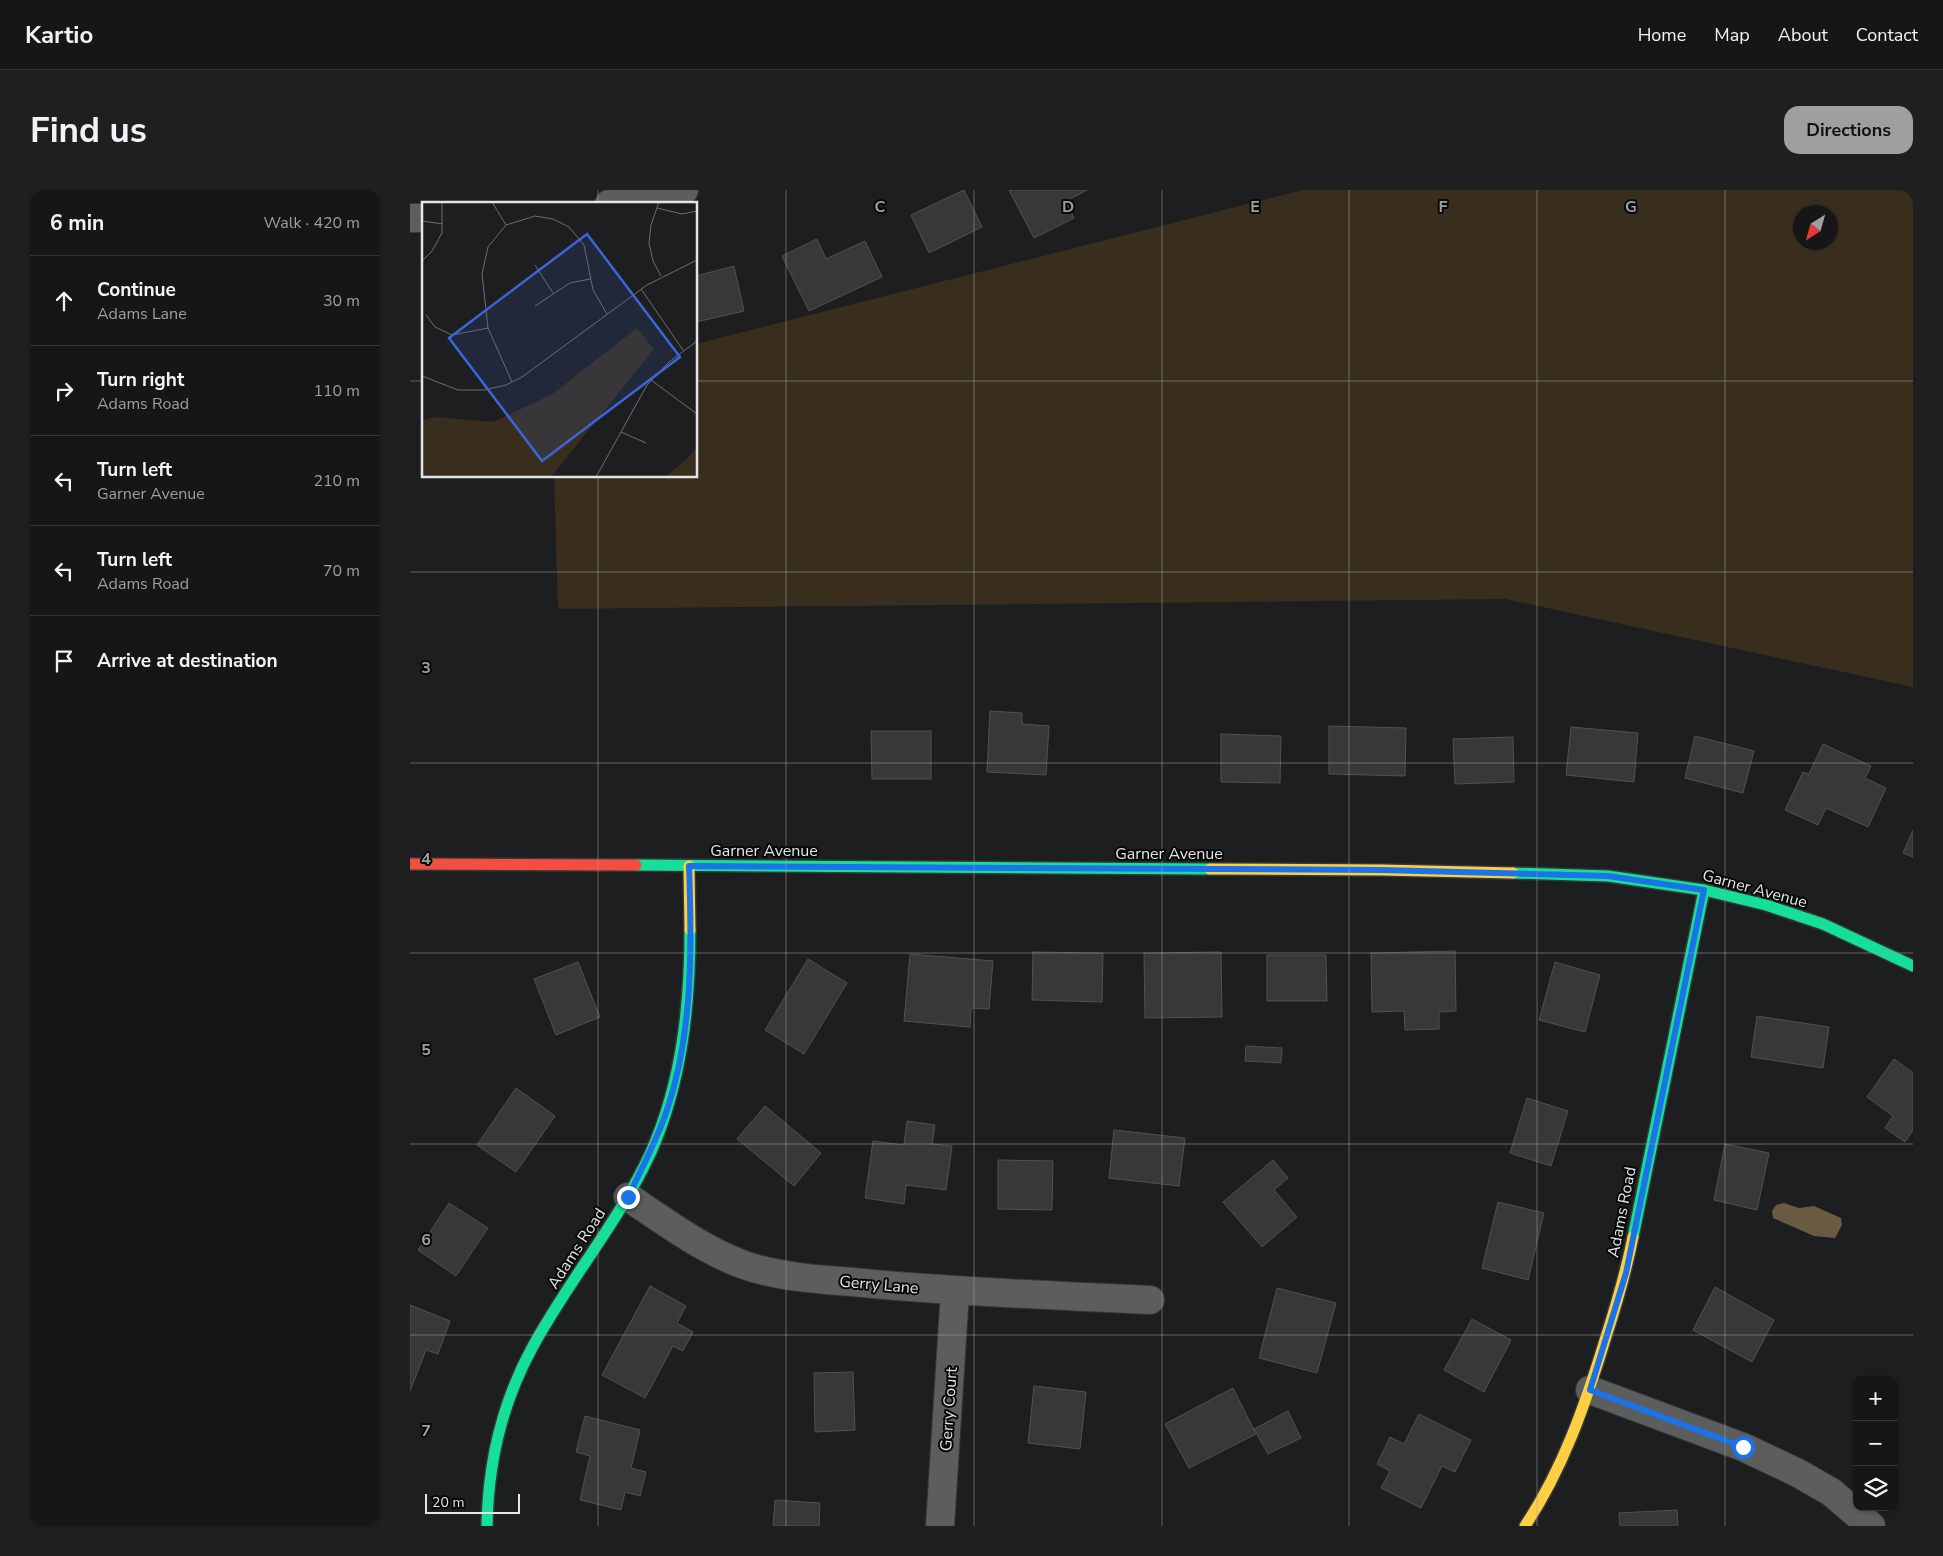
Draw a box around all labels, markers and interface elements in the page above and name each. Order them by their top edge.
text: Kartio [25,19,93,51]
text: Home [1638,23,1686,47]
text: Map [1714,23,1750,47]
text: About [1778,23,1828,47]
text: Contact [1856,23,1918,47]
button: Directions [1784,106,1913,154]
text: Find us [30,107,147,154]
text: C [875,196,886,218]
text: D [1062,196,1074,218]
text: E [1250,196,1260,218]
text: F [1439,196,1448,218]
text: G [1625,196,1637,218]
inset map [422,202,698,478]
north arrow [1793,205,1838,250]
text: 6 min [50,209,104,237]
text: Walk · 420 m [264,212,360,234]
text: Continue [97,277,176,303]
icon: ahead [50,287,78,315]
text: 30 m [323,290,360,312]
text: Adams Lane [97,303,187,325]
text: Turn right [97,367,184,393]
icon: right [50,377,78,405]
text: 110 m [313,380,360,402]
text: Adams Road [97,393,189,415]
text: Turn left [97,457,172,483]
icon: left [50,467,78,495]
text: 210 m [313,470,360,492]
text: Garner Avenue [97,483,205,505]
text: Turn left [97,547,172,573]
icon: left [50,557,78,585]
text: 70 m [323,560,360,582]
text: Adams Road [97,573,189,595]
icon: arrive [50,647,78,675]
text: Arrive at destination [97,648,278,674]
text: 3 [421,657,431,679]
street label: Garner Avenue [710,840,818,862]
street label: Garner Avenue [1115,843,1223,865]
text: 4 [421,848,431,870]
street label: Garner Avenue [1700,864,1810,914]
text: 5 [421,1039,431,1061]
street label: Adams Road [1602,1165,1642,1260]
route end [617,1186,640,1209]
street label: Adams Road [543,1204,611,1293]
text: 6 [421,1229,431,1251]
street label: Gerry Lane [839,1271,919,1299]
street label: Gerry Court [935,1366,963,1452]
map controls [1853,1376,1898,1511]
button: + [1853,1376,1898,1421]
text: 7 [421,1420,431,1442]
button: − [1853,1421,1898,1466]
route start [1732,1436,1755,1459]
button: layers [1853,1466,1898,1511]
scale bar [425,1491,520,1514]
text: 20 m [432,1493,464,1512]

